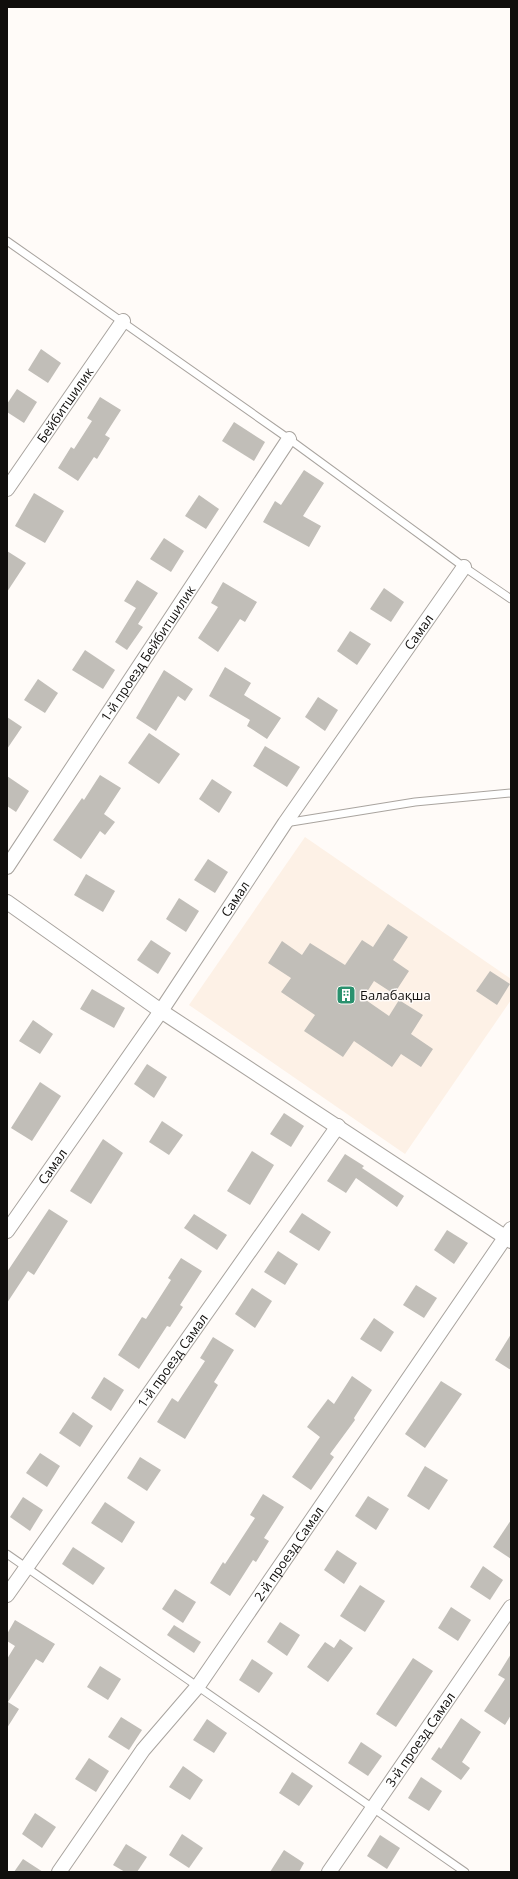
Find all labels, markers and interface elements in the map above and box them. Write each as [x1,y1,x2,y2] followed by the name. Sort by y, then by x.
[33,364,98,446] street label: Бейбитшилик
[96,581,199,725] street label: 1-й проезд Бейбитшилик
[400,610,437,653] street label: Самал
[217,877,253,920] street label: Самал
[335,984,357,1006] building icon: Балабақша
[360,986,431,1004] place label: Балабақша
[34,1145,71,1188] street label: Самал
[133,1310,212,1411] street label: 1-й проезд Самал
[250,1503,328,1605] street label: 2-й проезд Самал
[381,1688,459,1790] street label: 3-й проезд Самал

